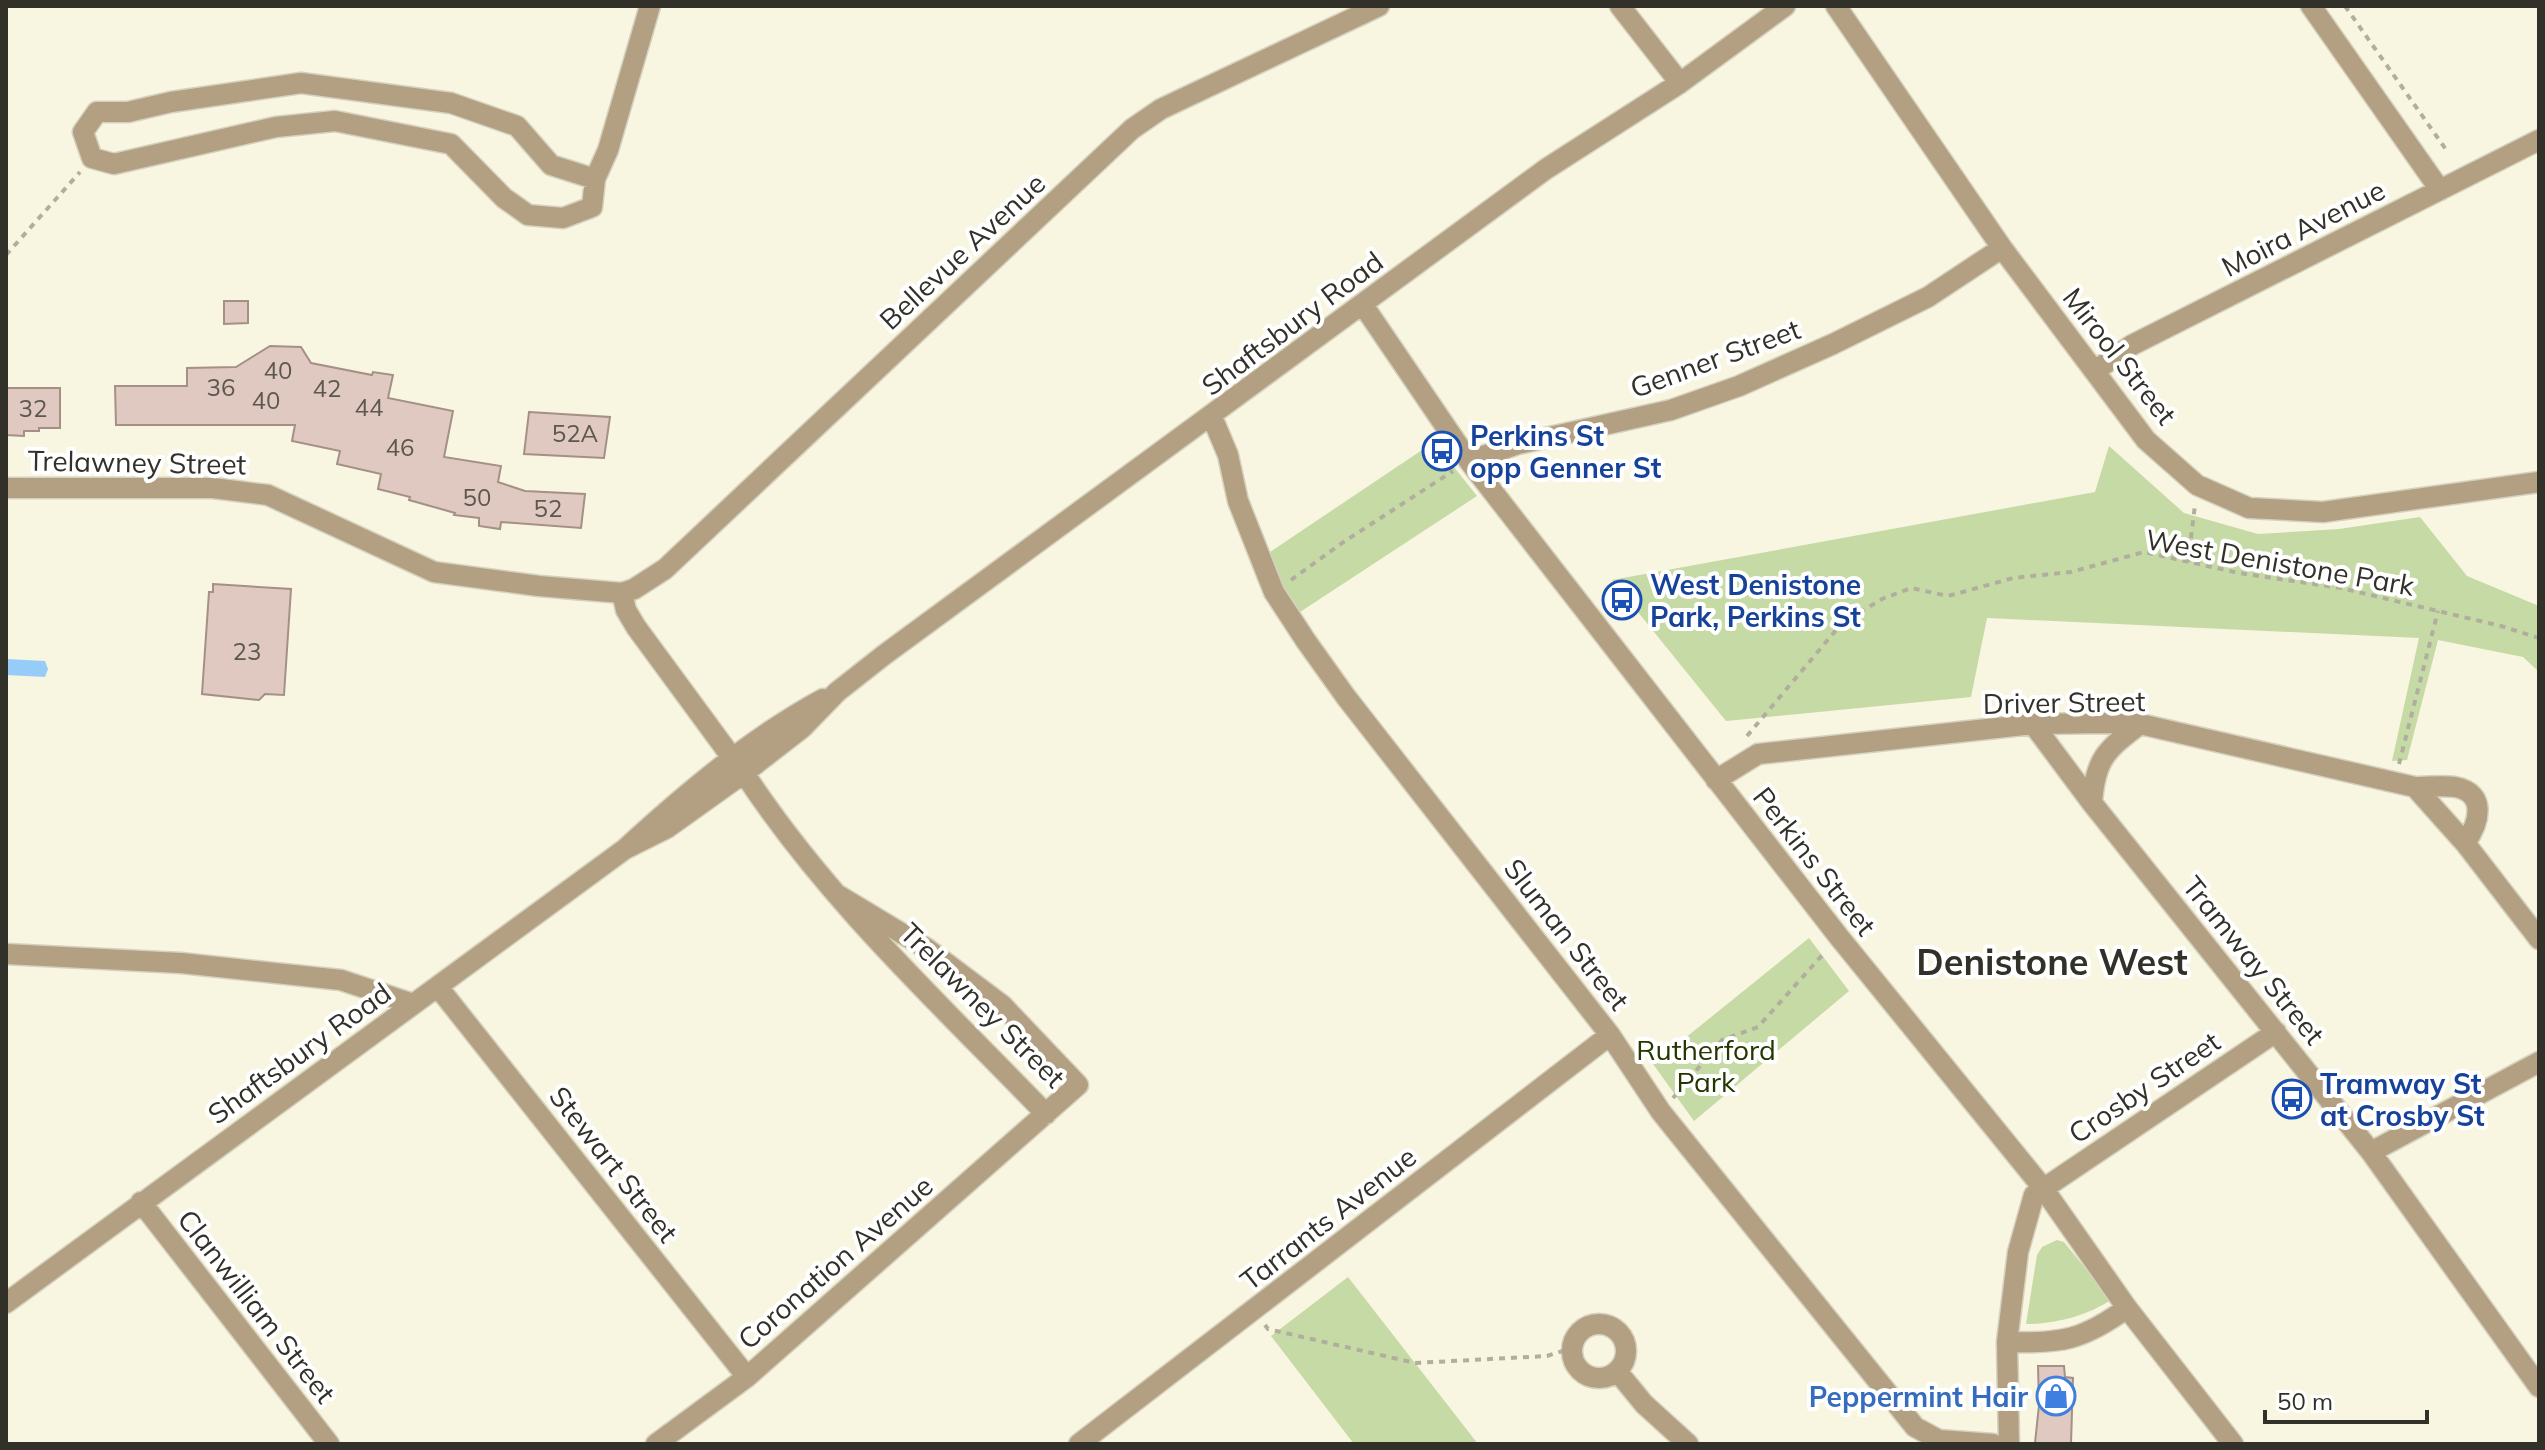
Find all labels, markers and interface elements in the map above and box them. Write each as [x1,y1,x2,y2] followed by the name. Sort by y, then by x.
[872,165,1052,337] street label: Bellevue Avenue
[2216,172,2390,284] street label: Moira Avenue
[1194,243,1390,403] street label: Shaftsbury Road
[2056,281,2184,432] street label: Mirool Street
[1625,311,1805,405] street label: Genner Street
[264,355,292,385] house number: 40
[207,372,235,402] house number: 36
[313,373,341,403] house number: 42
[252,385,280,415] house number: 40
[355,392,383,422] house number: 44
[19,393,47,423] house number: 32
[552,418,599,448] house number: 52A
[1470,418,1662,485] place label: Perkins St opp Genner St
[1421,430,1463,472] bus stop icon: Perkins St opp Genner St
[386,432,414,462] house number: 46
[27,443,247,481] street label: Trelawney Street
[463,482,491,512] house number: 50
[534,493,562,523] house number: 52
[2143,521,2418,603] street label: West Denistone Park
[1650,567,1861,634] place label: West Denistone Park, Perkins St
[1601,579,1643,621] bus stop icon: West Denistone Park, Perkins St
[233,636,261,666] house number: 23
[1982,683,2146,721] street label: Driver Street
[1746,780,1884,943] street label: Perkins Street
[1497,851,1637,1017] street label: Sluman Street
[2175,869,2333,1051] street label: Tramway Street
[893,915,1073,1095] street label: Trelawney Street
[1916,939,2188,984] district label: Denistone West
[201,975,397,1131] street label: Shaftsbury Road
[2062,1023,2227,1150] street label: Crosby Street
[1636,1032,1776,1099] park label: Rutherford Park
[2320,1066,2485,1133] place label: Tramway St at Crosby St
[2271,1078,2313,1120] bus stop icon: Tramway St at Crosby St
[542,1079,686,1249] street label: Stewart Street
[1233,1138,1423,1298] street label: Tarrants Avenue
[730,1168,940,1356] street label: Coronation Avenue
[171,1202,344,1410] street label: Clanwilliam Street
[2265,1374,2427,1424] scale bar
[2035,1375,2077,1417] shop icon: Peppermint Hair
[1809,1379,2028,1414] place label: Peppermint Hair
[2277,1386,2333,1416] text: 50 m

